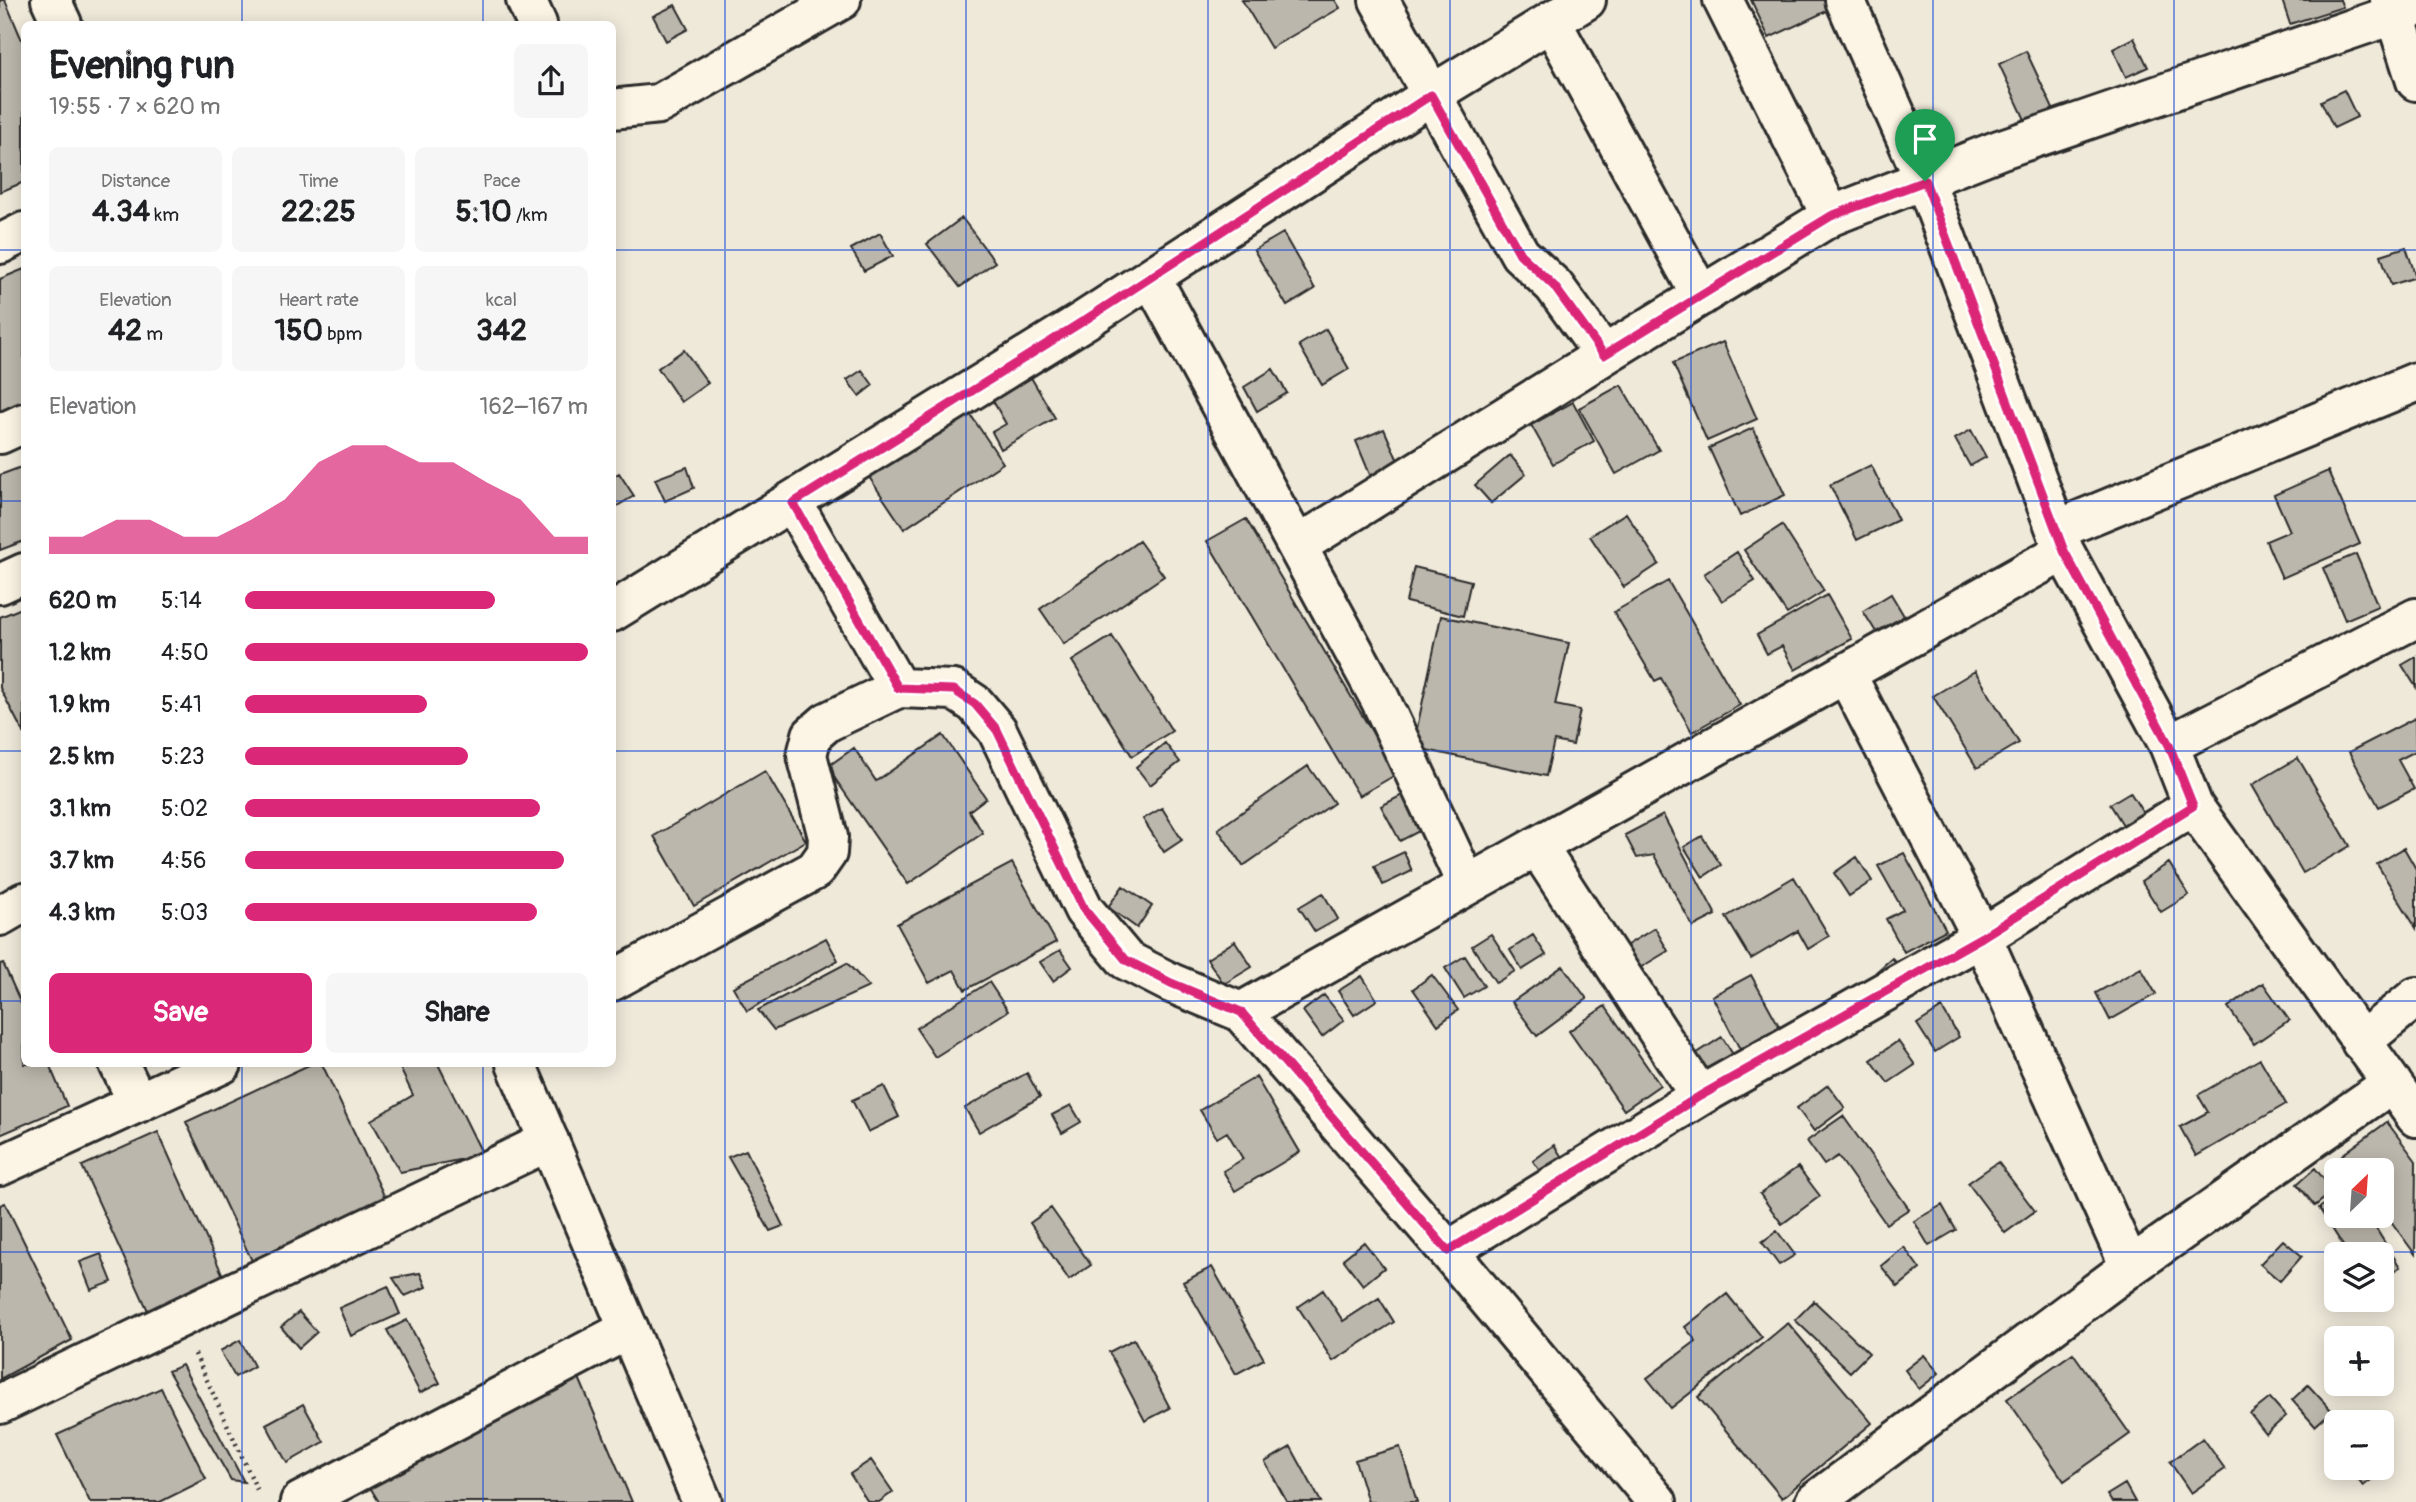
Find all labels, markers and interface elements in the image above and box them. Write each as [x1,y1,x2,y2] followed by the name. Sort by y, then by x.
[49,42,235,90] text: Evening run
[514,44,588,118] button: share
[49,92,221,121] text: 19:55 · 7 × 620 m
[1895,109,1955,181] pin
[1906,120,1944,158] icon: arrive
[101,169,170,193] text: Distance
[299,169,338,193] text: Time
[483,169,520,193] text: Pace
[92,193,150,230] text: 4.34
[281,193,356,230] text: 22:25
[455,193,512,230] text: 5:10
[150,203,179,227] text: km
[512,203,548,227] text: /km
[99,288,172,312] text: Elevation
[278,288,359,312] text: Heart rate
[486,288,517,312] text: kcal
[108,312,142,349] text: 42
[275,312,323,349] text: 150
[476,312,527,349] text: 342
[142,322,163,346] text: m
[323,322,362,346] text: bpm
[49,392,137,421] text: Elevation
[479,392,588,421] text: 162–167 m
[49,586,116,615] text: 620 m
[161,586,202,615] text: 5:14
[49,638,111,667] text: 1.2 km
[161,638,209,667] text: 4:50
[49,690,110,719] text: 1.9 km
[161,690,202,719] text: 5:41
[49,742,114,771] text: 2.5 km
[161,742,205,771] text: 5:23
[49,794,111,823] text: 3.1 km
[161,794,208,823] text: 5:02
[49,846,114,875] text: 3.7 km
[161,846,206,875] text: 4:56
[49,898,115,927] text: 4.3 km
[161,898,208,927] text: 5:03
[49,973,312,1053] button: Save
[326,973,588,1053] button: Share
[2324,1158,2394,1228] north arrow
[2324,1158,2394,1480] map controls
[2324,1242,2394,1312] button: layers
[2324,1326,2394,1396] button: +
[2324,1410,2394,1480] button: −

